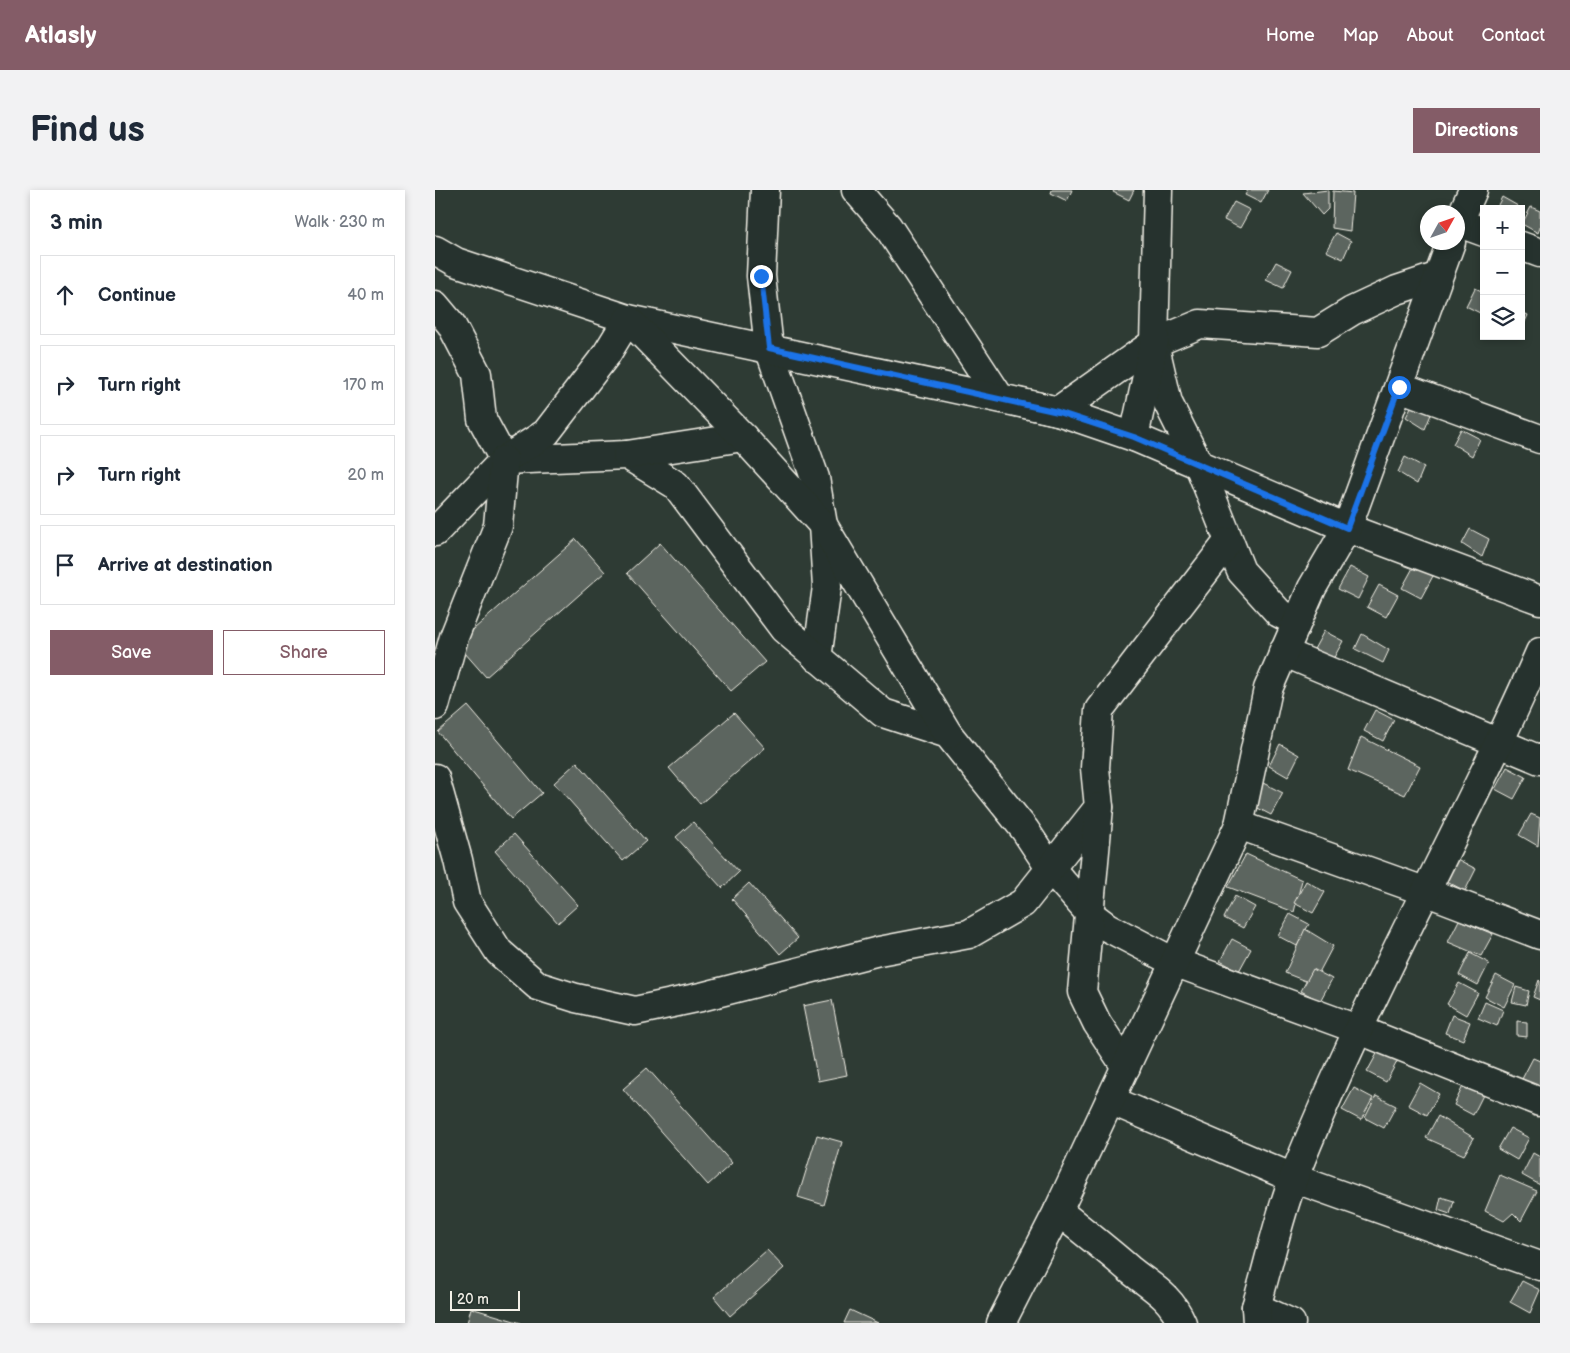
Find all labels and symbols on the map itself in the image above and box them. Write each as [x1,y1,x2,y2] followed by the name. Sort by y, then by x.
[1420,205,1465,250] north arrow
[750,265,773,288] route end
[1388,376,1411,399] route start
[450,1288,520,1311] scale bar

